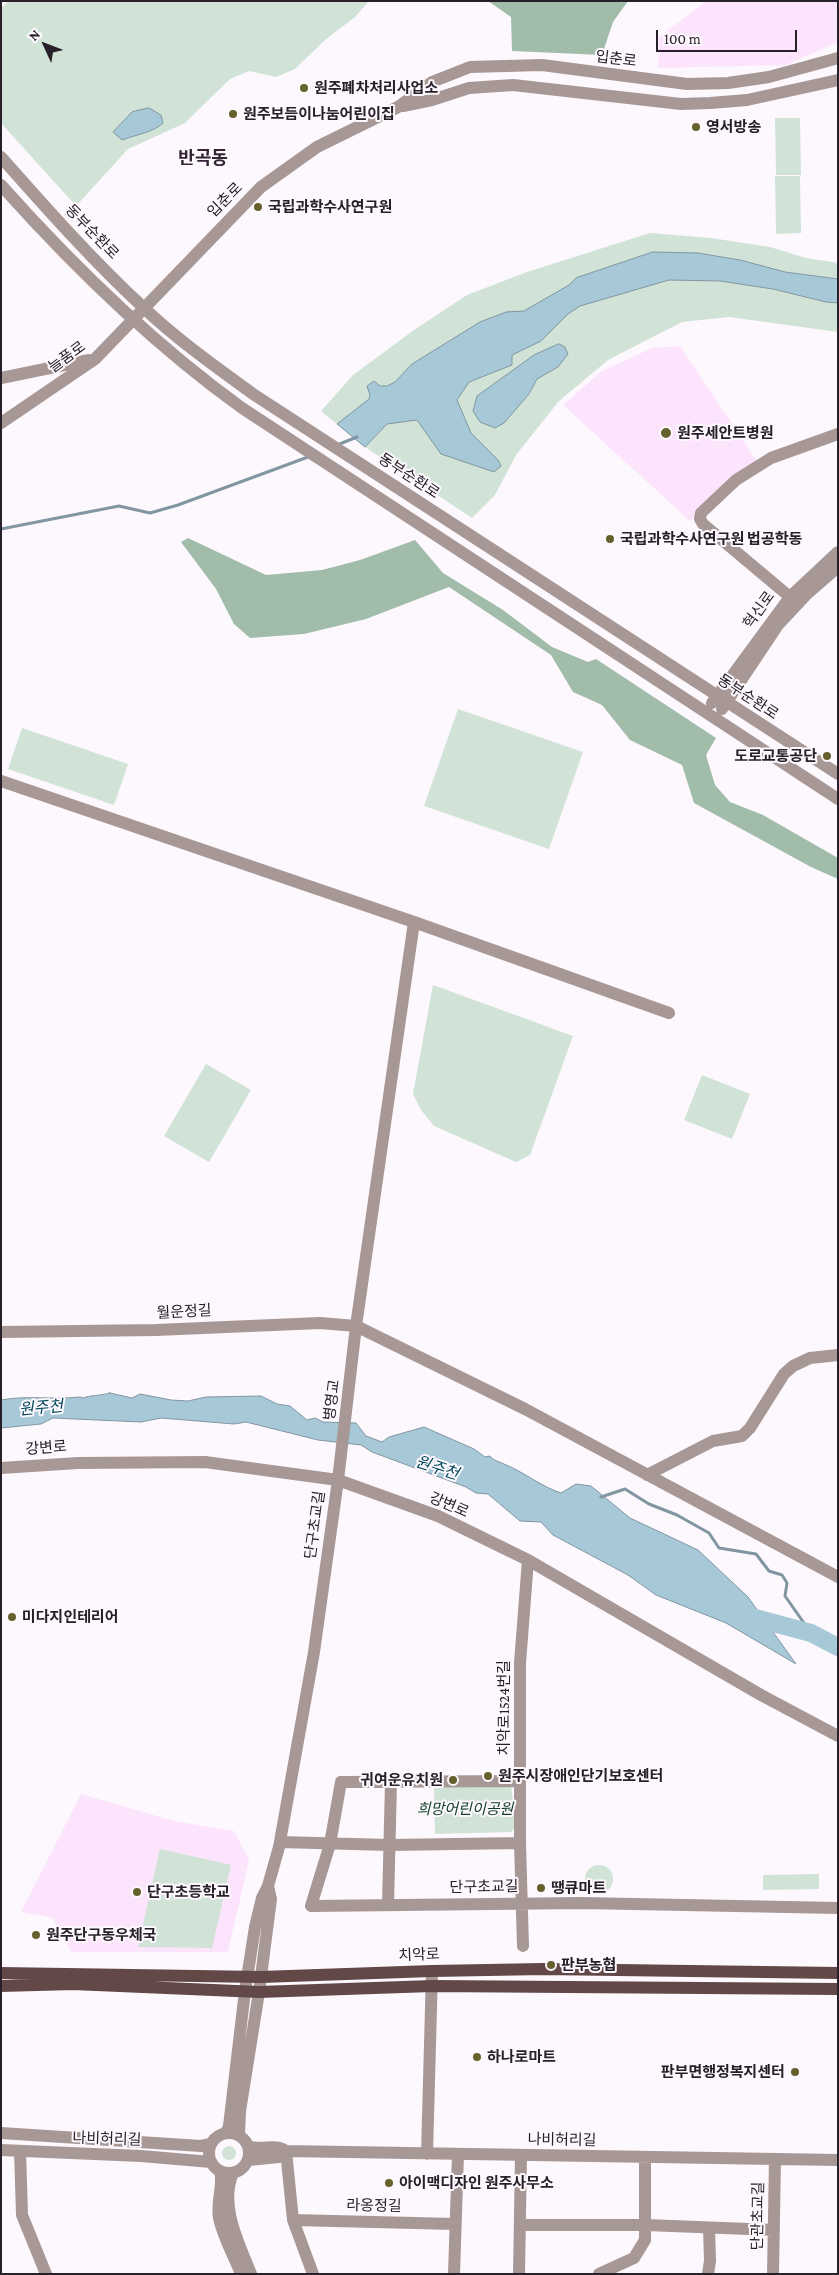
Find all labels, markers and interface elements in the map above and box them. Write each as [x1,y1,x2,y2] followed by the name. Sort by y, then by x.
[20,20,70,70] north arrow
[659,20,800,52] scale bar
[25,26,43,44] text: N
[664,31,701,47] text: 100 m
[594,48,638,70] street label: 입춘로
[314,79,438,97] place label: 원주폐차처리사업소
[298,82,310,94] marker: 원주폐차처리사업소
[243,105,395,123] place label: 원주보듬이나눔어린이집
[227,108,239,120] marker: 원주보듬이나눔어린이집
[706,118,761,136] place label: 영서방송
[690,121,702,133] marker: 영서방송
[178,147,228,169] district label: 반곡동
[204,179,246,221] street label: 입춘로
[268,198,392,216] place label: 국립과학수사연구원
[62,201,122,263] street label: 동부순환로
[252,201,264,213] marker: 국립과학수사연구원
[45,338,89,376] street label: 늘품로
[677,424,774,442] place label: 원주세안트병원
[659,426,673,440] marker: 원주세안트병원
[375,450,443,502] street label: 동부순환로
[620,530,802,548] place label: 국립과학수사연구원 법공학동
[604,533,616,545] marker: 국립과학수사연구원 법공학동
[740,588,778,632] street label: 혁신로
[714,671,782,723] street label: 동부순환로
[734,747,817,765] place label: 도로교통공단
[821,750,833,762] marker: 도로교통공단
[156,1302,212,1322] street label: 월운정길
[321,1378,343,1422] street label: 병영교
[18,1397,64,1419] water label: 원주천
[25,1438,67,1458] street label: 강변로
[413,1452,461,1484] water label: 원주천
[426,1489,472,1521] street label: 강변로
[301,1490,329,1560] street label: 단구초교길
[22,1608,119,1626] place label: 미다지인테리어
[6,1611,18,1623] marker: 미다지인테리어
[495,1660,513,1756] street label: 치악로1524번길
[498,1767,664,1785] place label: 원주시장애인단기보호센터
[482,1770,494,1782] marker: 원주시장애인단기보호센터
[360,1771,443,1789] place label: 귀여운유치원
[447,1774,459,1786] marker: 귀여운유치원
[417,1800,513,1818] park label: 희망어린이공원
[449,1877,519,1897] street label: 단구초교길
[551,1879,606,1897] place label: 땡큐마트
[535,1882,547,1894] marker: 땡큐마트
[147,1883,230,1901] place label: 단구초등학교
[131,1886,143,1898] marker: 단구초등학교
[46,1926,156,1944] place label: 원주단구동우체국
[30,1929,42,1941] marker: 원주단구동우체국
[398,1945,440,1965] street label: 치악로
[561,1956,616,1974] place label: 판부농협
[545,1959,557,1971] marker: 판부농협
[487,2048,556,2066] place label: 하나로마트
[471,2051,483,2063] marker: 하나로마트
[661,2063,785,2081] place label: 판부면행정복지센터
[789,2066,801,2078] marker: 판부면행정복지센터
[72,2129,142,2149] street label: 나비허리길
[527,2130,597,2150] street label: 나비허리길
[399,2174,554,2192] place label: 아이맥디자인 원주사무소
[383,2177,395,2189] marker: 아이맥디자인 원주사무소
[748,2181,768,2251] street label: 단관초교길
[346,2197,402,2215] street label: 라옹정길

